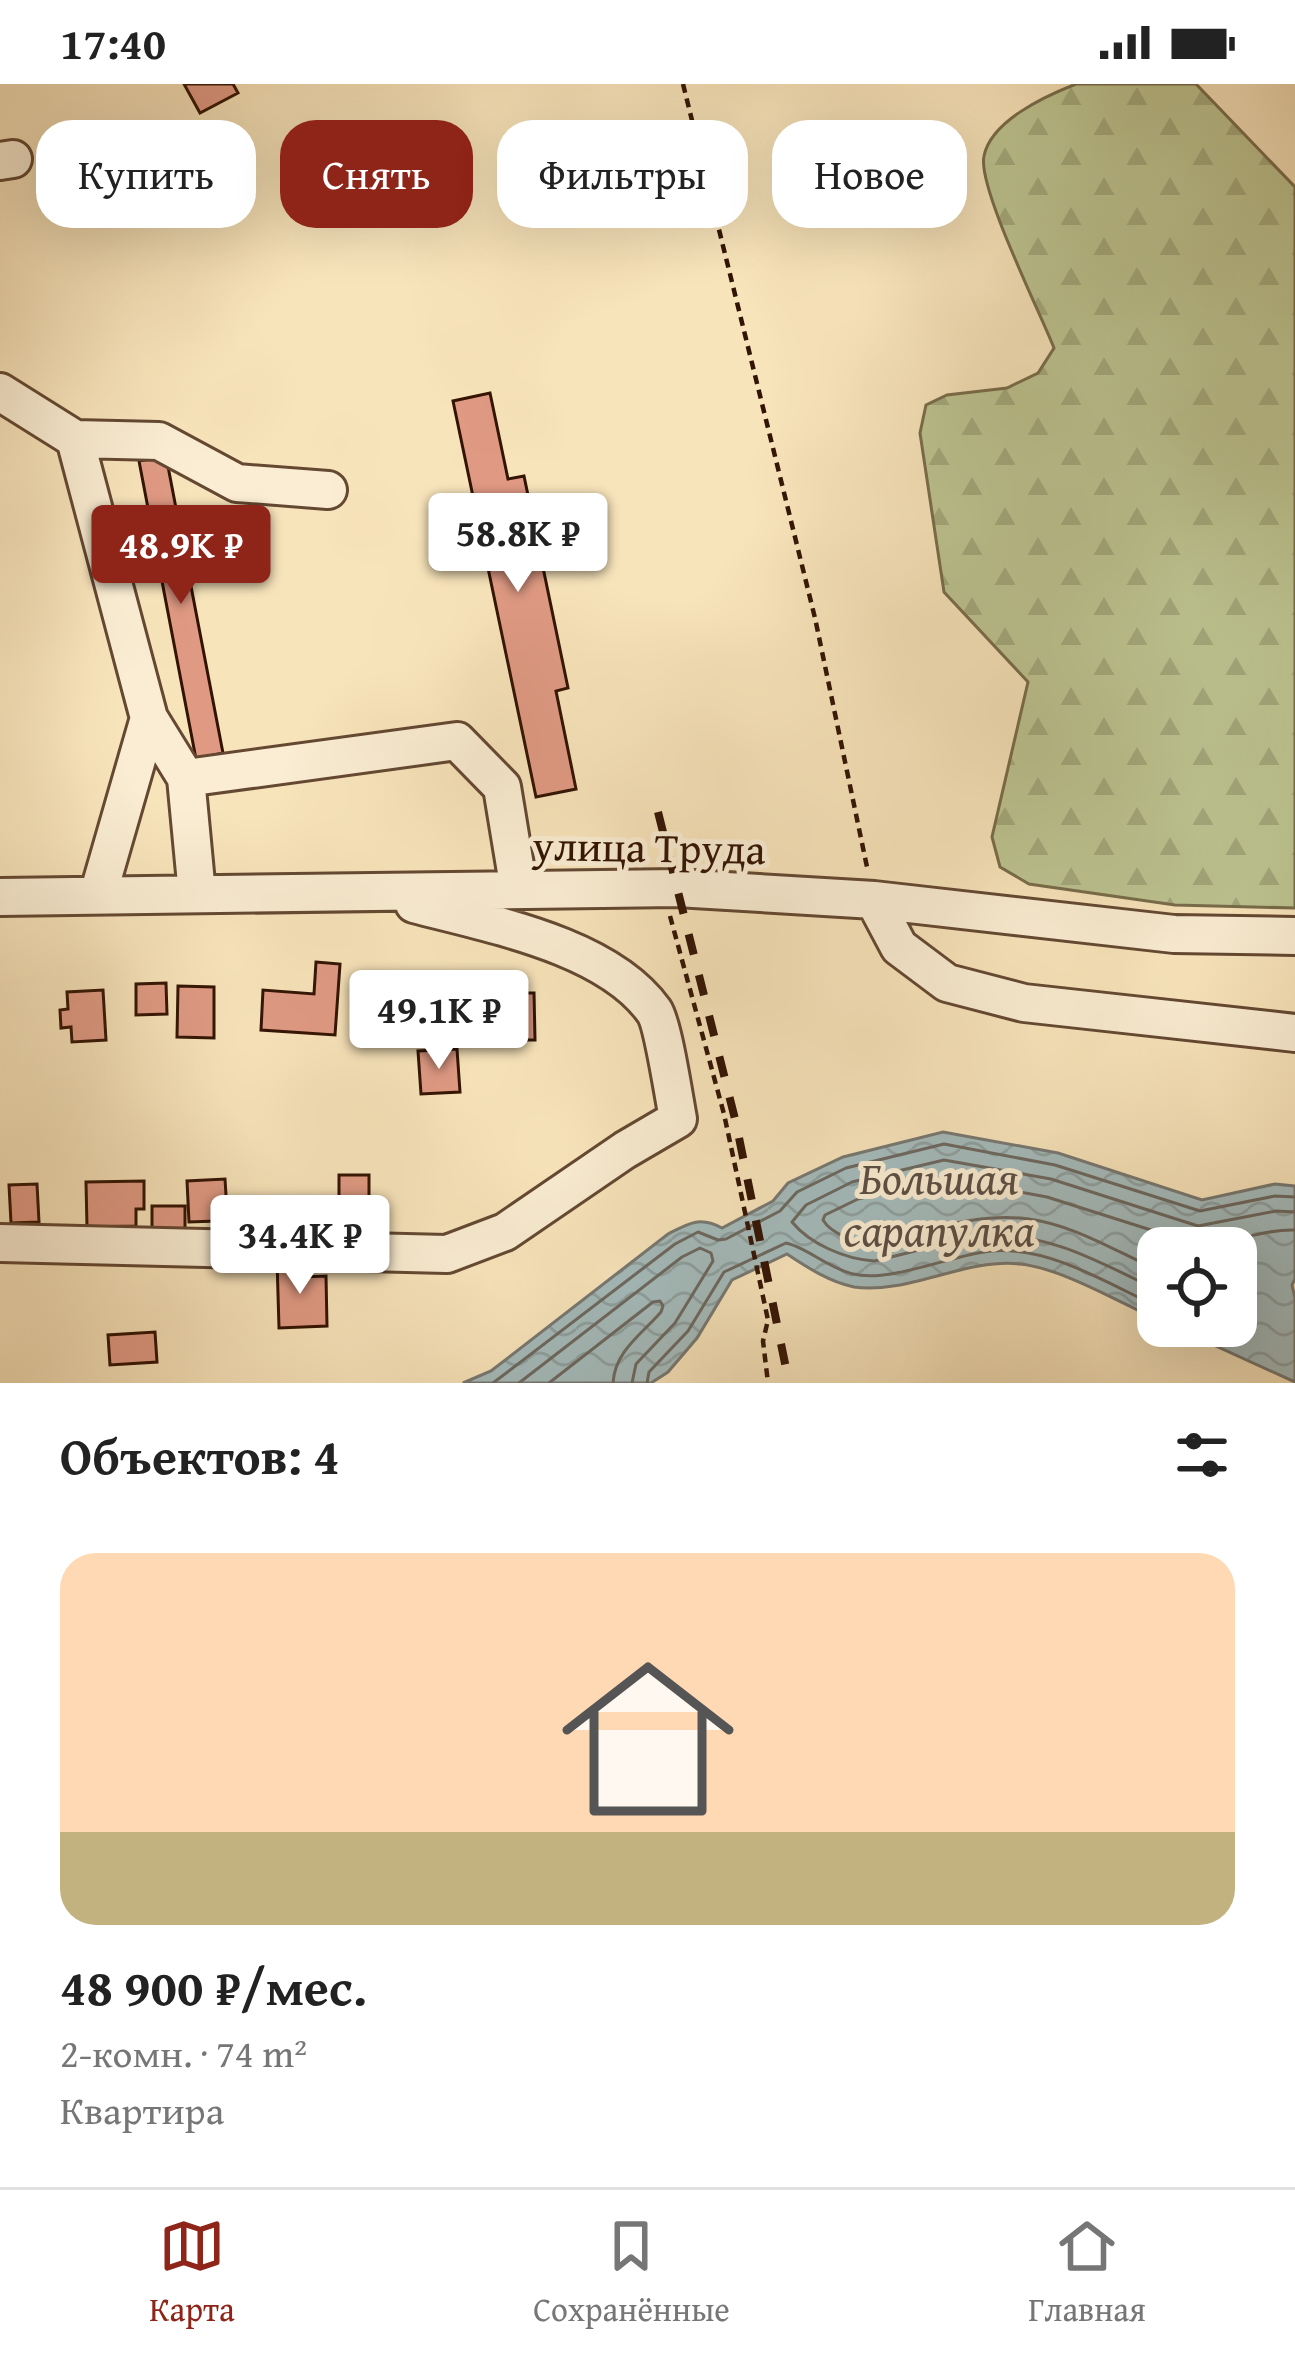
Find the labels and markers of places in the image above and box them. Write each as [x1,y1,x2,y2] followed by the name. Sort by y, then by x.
[407,493,629,595] pin: 58.8K ₽
[70,505,292,607] pin: 48.9K ₽
[328,970,550,1072] pin: 49.1K ₽
[189,1195,411,1297] pin: 34.4K ₽

